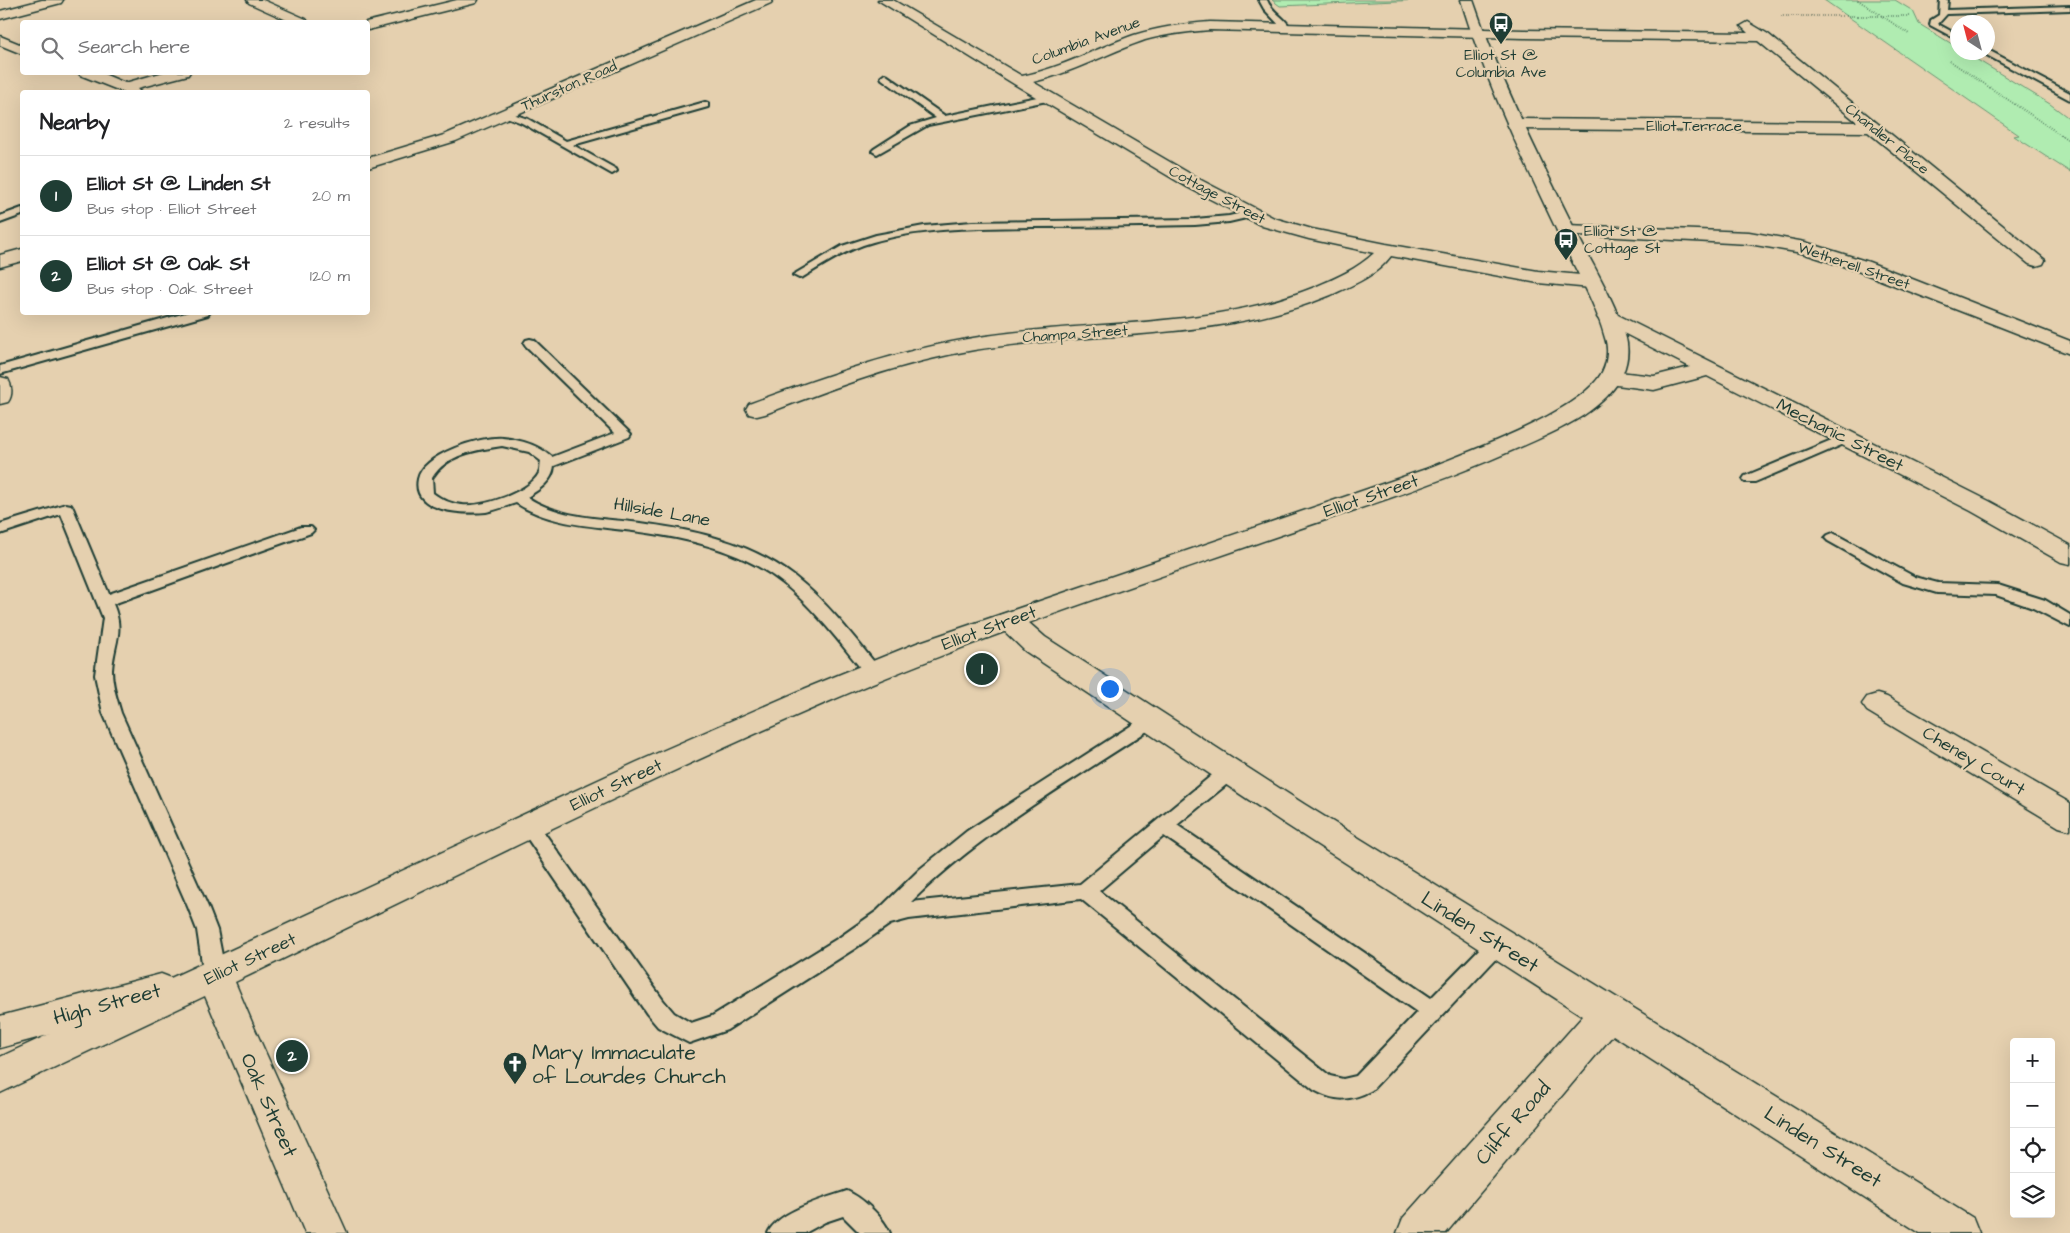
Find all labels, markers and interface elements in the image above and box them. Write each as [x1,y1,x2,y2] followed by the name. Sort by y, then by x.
[1488,11,1514,45] bus stop icon: Elliot St @ Columbia Ave
[1029,12,1143,70] street label: Columbia Avenue
[1950,15,1995,60] north arrow
[20,20,370,75] search box
[38,34,66,62] icon: search
[78,34,190,61] text: Search here
[1456,45,1546,83] place label: Elliot St @ Columbia Ave
[518,55,620,116] street label: Thurston Road
[1840,98,1934,180] street label: Chandler Place
[40,108,110,137] text: Nearby
[284,112,350,134] text: 2 results
[1646,116,1742,137] street label: Elliot Terrace
[1164,161,1269,230] street label: Cottage Street
[87,171,271,198] text: Elliot St @ Linden St
[55,185,57,207] text: 1
[312,185,350,207] text: 20 m
[87,198,257,220] text: Bus stop · Elliot Street
[1584,221,1660,260] place label: Elliot St @ Cottage St
[1553,227,1579,261] bus stop icon: Elliot St @ Cottage St
[1795,237,1913,295] street label: Wetherell Street
[87,251,250,278] text: Elliot St @ Oak St
[51,265,61,287] text: 2
[310,265,350,287] text: 120 m
[87,278,253,300] text: Bus stop · Oak Street
[1022,320,1128,348] street label: Champa Street
[1772,392,1909,478] street label: Mechanic Street
[1320,468,1423,524] street label: Elliot Street
[612,491,712,533] street label: Hillside Lane
[938,599,1041,657] street label: Elliot Street
[966,650,998,688] pin: 1
[1097,676,1123,702] your location
[1917,720,2031,803] street label: Cheney Court
[566,752,667,817] street label: Elliot Street
[1415,884,1545,980] street label: Linden Street
[200,926,301,991] street label: Elliot Street
[50,976,165,1034] street label: High Street
[276,1037,308,1075] pin: 2
[532,1038,726,1091] place label: Mary Immaculate of Lourdes Church
[2010,1038,2055,1218] map controls
[2010,1038,2055,1083] button: +
[233,1048,305,1162] street label: Oak Street
[502,1051,528,1085] church icon: Mary Immaculate of Lourdes Church
[1468,1074,1558,1171] street label: Cliff Road
[2010,1083,2055,1128] button: −
[1758,1099,1888,1195] street label: Linden Street
[2010,1128,2055,1173] button: locate
[2010,1173,2055,1218] button: layers

